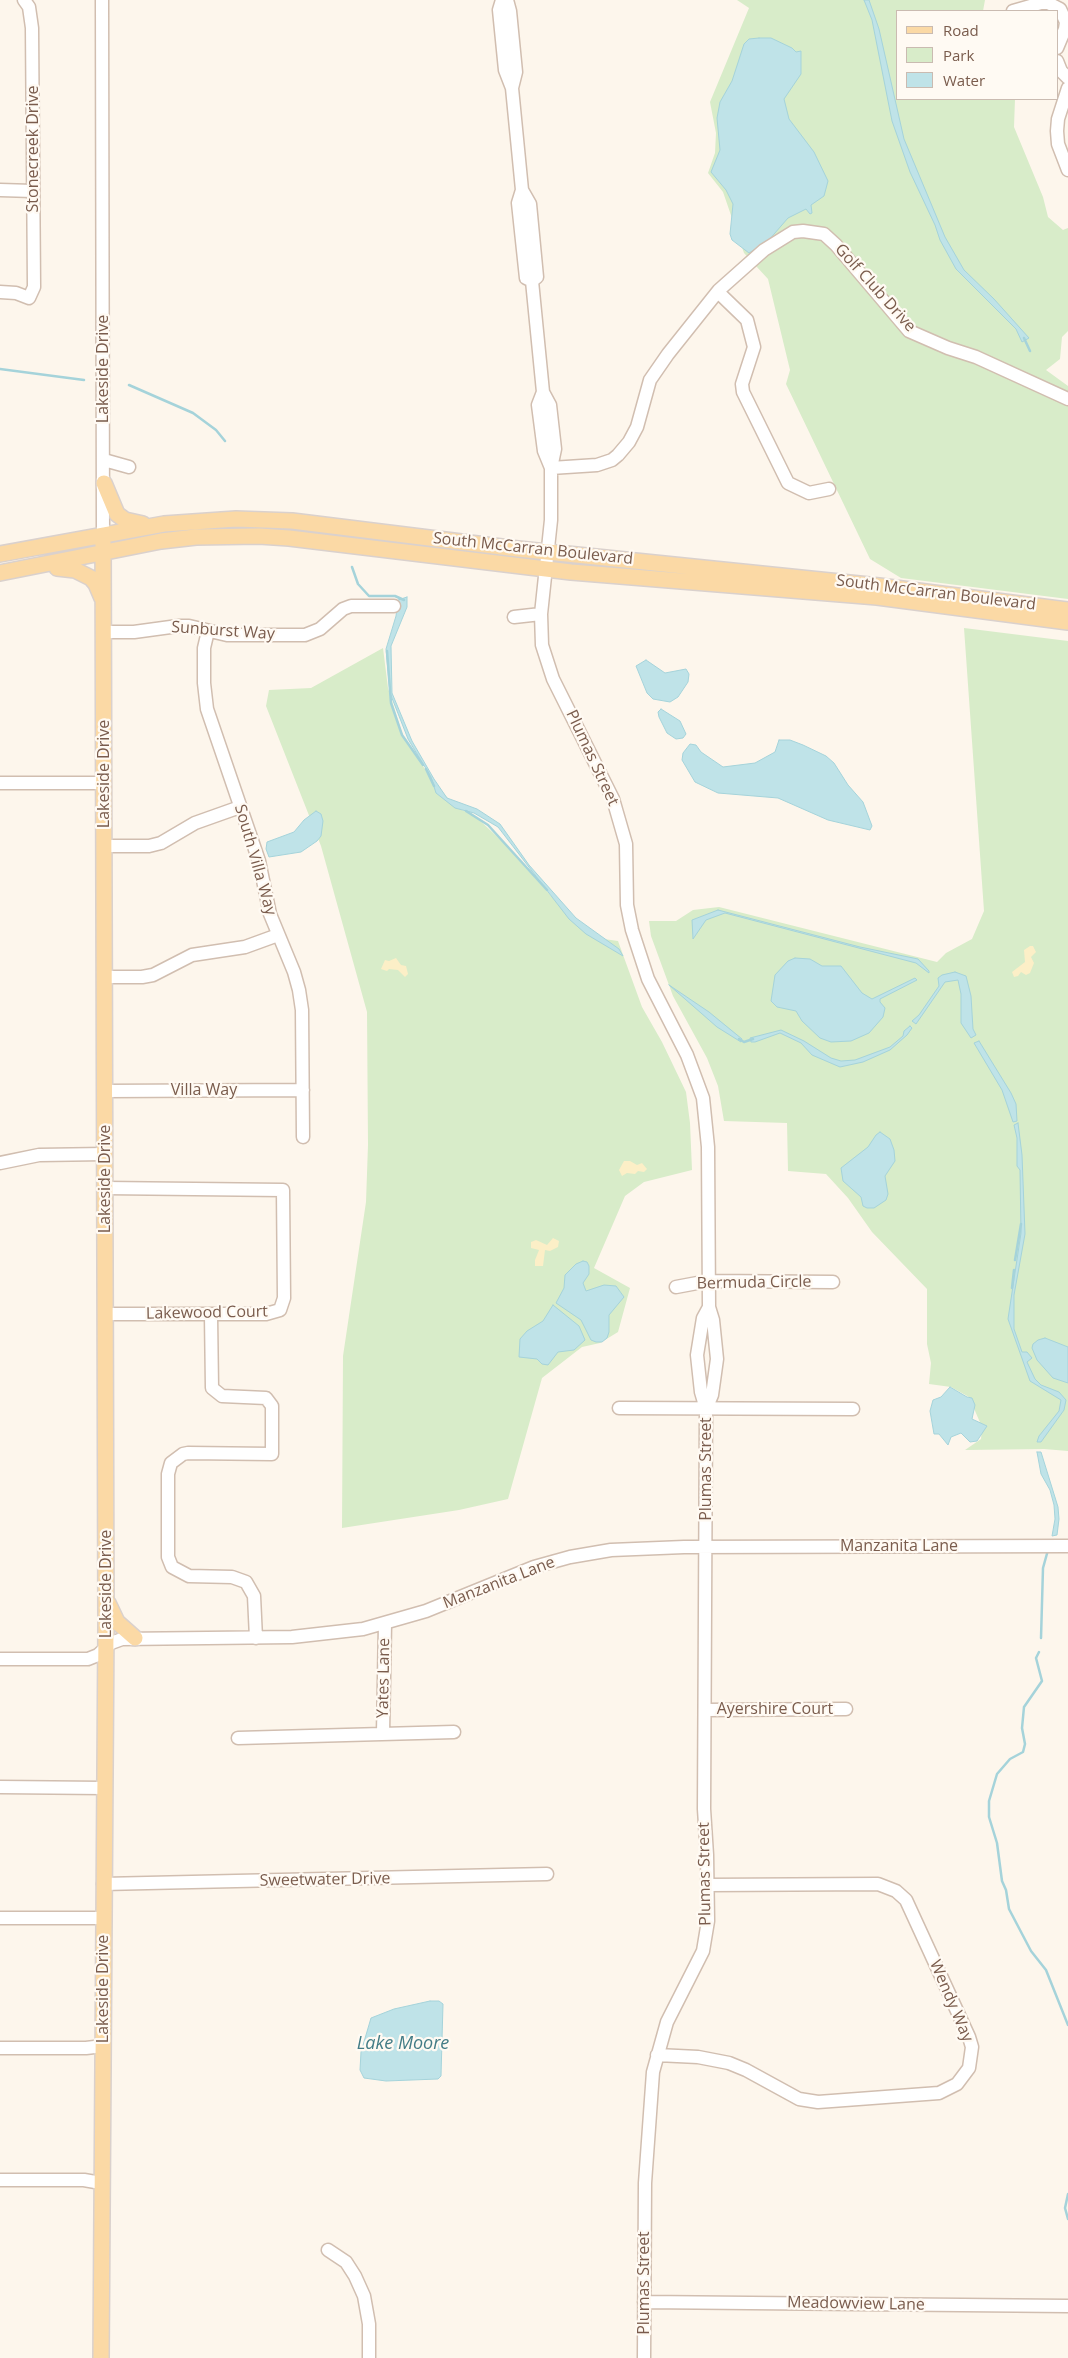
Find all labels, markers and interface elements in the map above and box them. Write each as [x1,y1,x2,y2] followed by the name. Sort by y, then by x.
[896,10,1058,100] legend
[943,20,979,40] text: Road
[943,45,974,65] text: Park
[943,70,985,90] text: Water
[23,86,43,212] street label: Stonecreek Drive
[830,240,920,336] street label: Golf Club Drive
[93,315,113,423] street label: Lakeside Drive
[432,529,634,569] street label: South McCarran Boulevard
[835,571,1037,615] street label: South McCarran Boulevard
[171,618,275,644] street label: Sunburst Way
[561,707,623,809] street label: Plumas Street
[94,720,114,828] street label: Lakeside Drive
[230,802,280,918] street label: South Villa Way
[171,1080,237,1100] street label: Villa Way
[95,1125,115,1233] street label: Lakeside Drive
[697,1272,811,1294] street label: Bermuda Circle
[146,1302,268,1324] street label: Lakewood Court
[696,1417,716,1521] street label: Plumas Street
[96,1530,116,1638] street label: Lakeside Drive
[840,1536,958,1556] street label: Manzanita Lane
[440,1553,558,1613] street label: Manzanita Lane
[374,1638,394,1718] street label: Yates Lane
[717,1699,833,1719] street label: Ayershire Court
[694,1822,716,1926] street label: Plumas Street
[260,1869,390,1891] street label: Sweetwater Drive
[93,1935,113,2043] street label: Lakeside Drive
[925,1957,977,2045] street label: Wendy Way
[357,2033,449,2055] water label: Lake Moore
[634,2231,654,2335] street label: Plumas Street
[787,2293,925,2315] street label: Meadowview Lane

